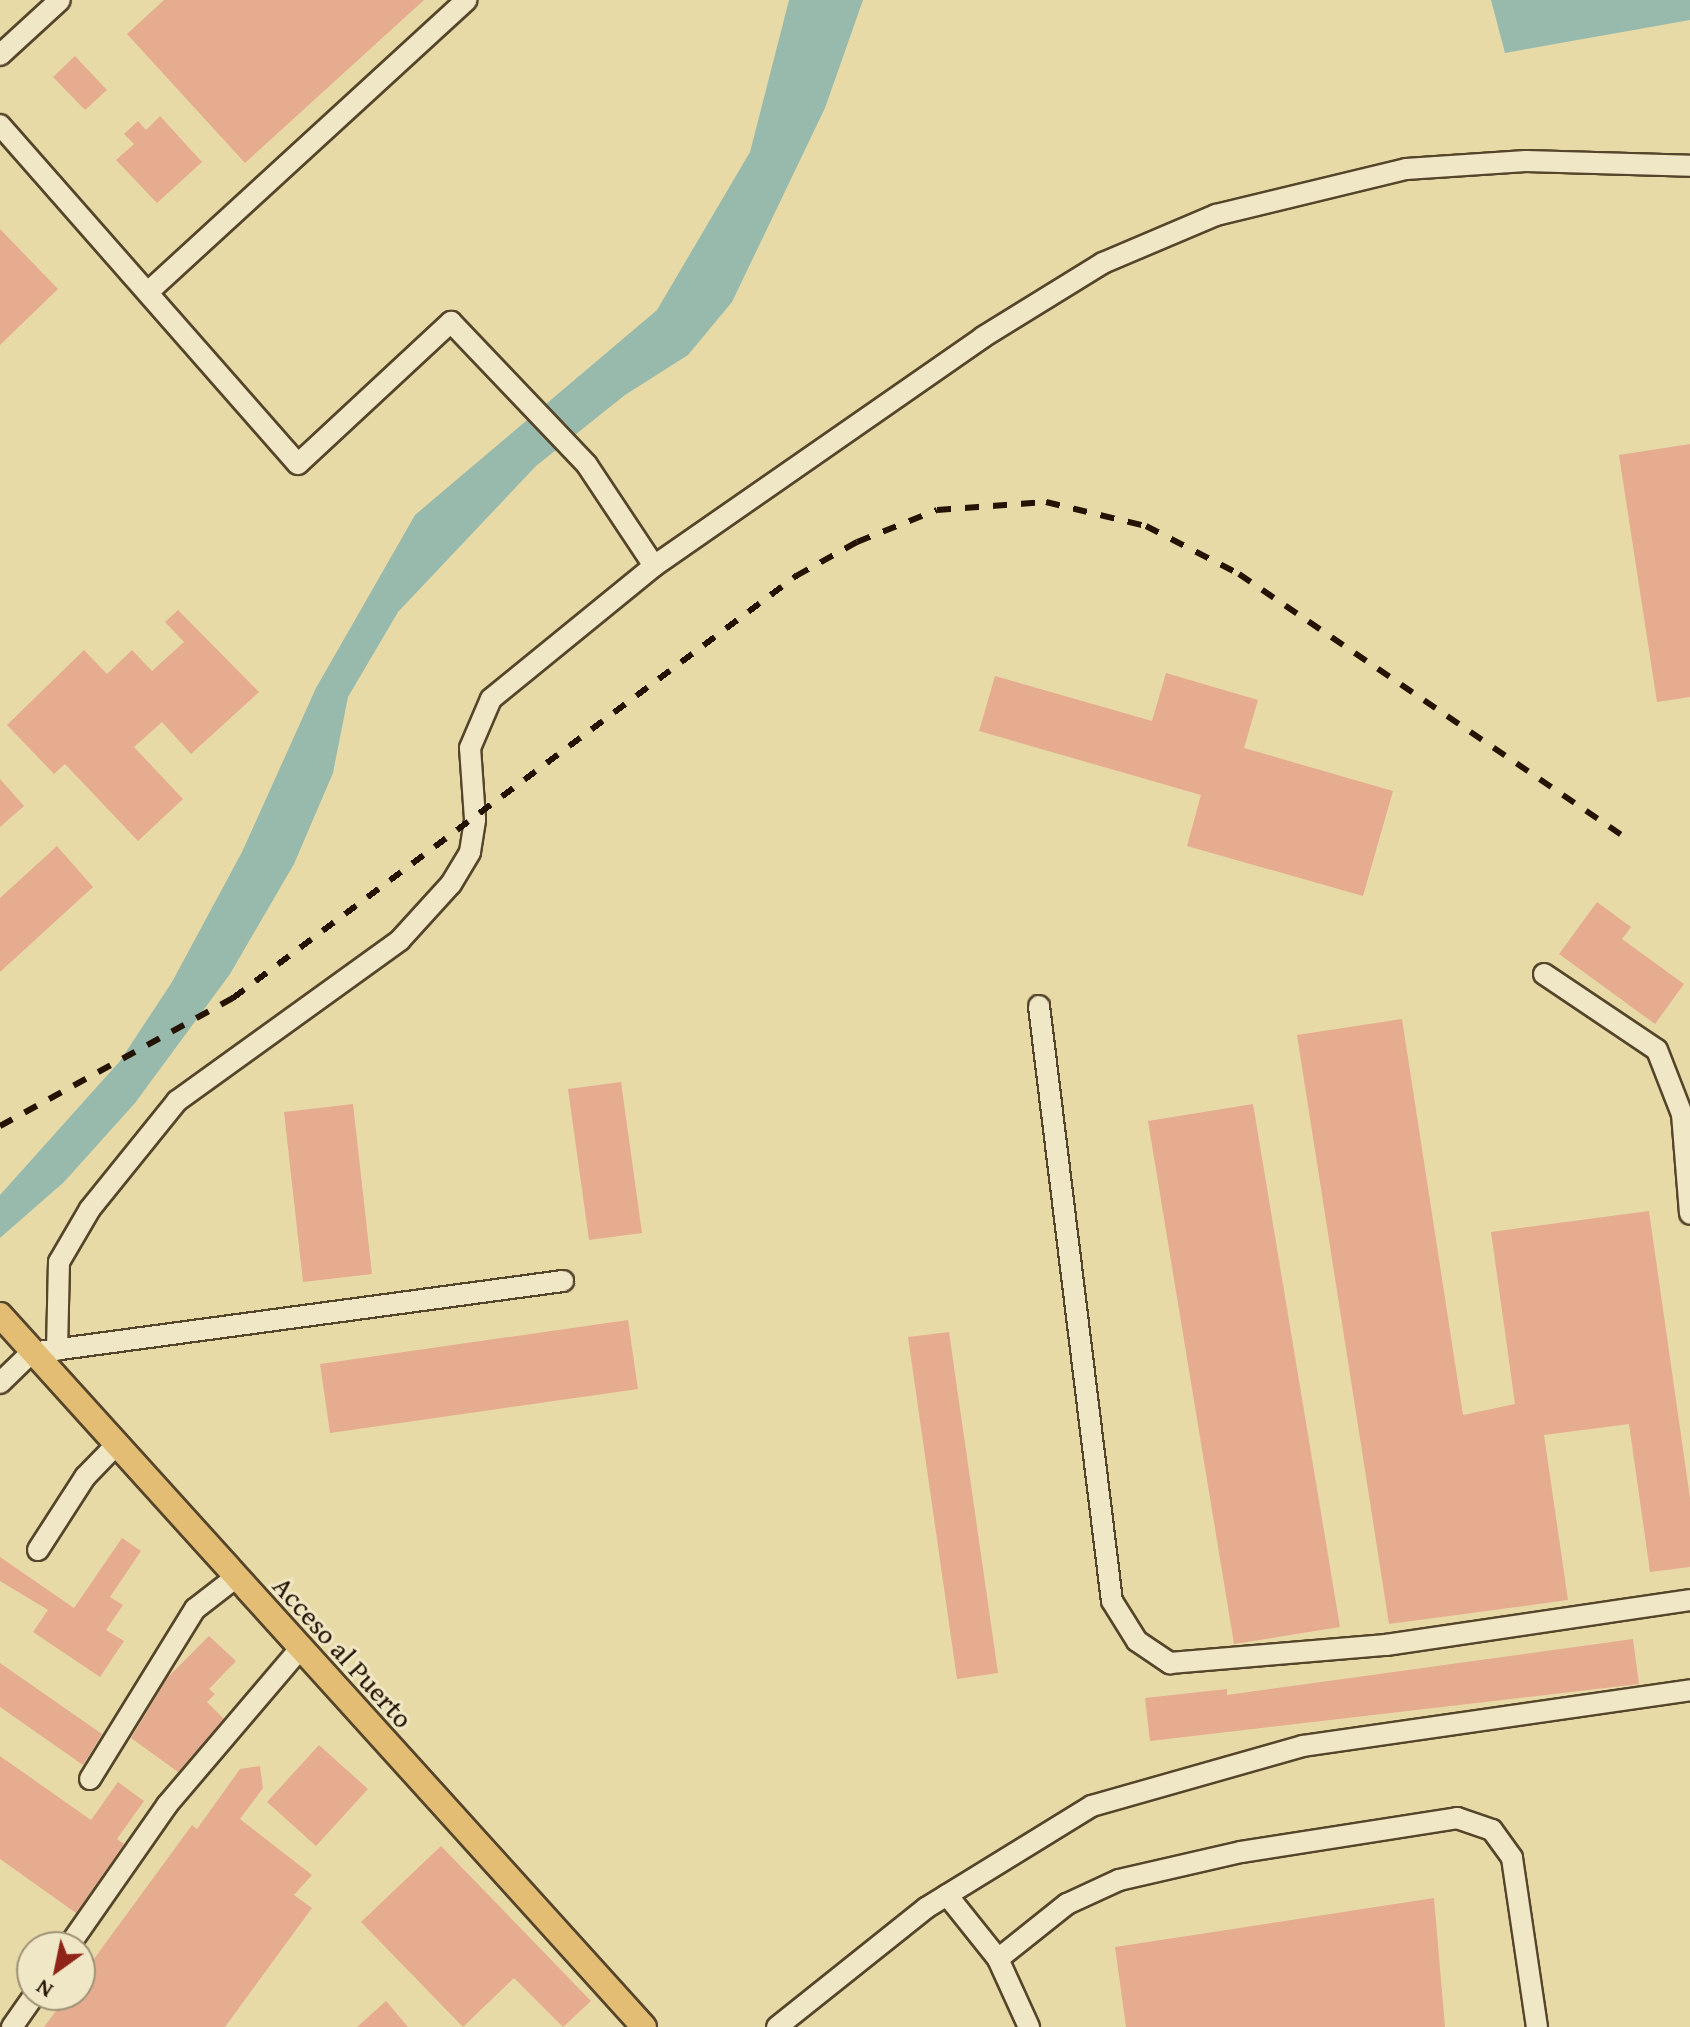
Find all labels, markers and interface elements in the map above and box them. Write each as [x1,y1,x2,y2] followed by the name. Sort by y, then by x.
[266,1569,420,1735] street label: Acceso al Puerto
[16,1931,96,2011] north arrow
[29,1972,59,2007] text: N

